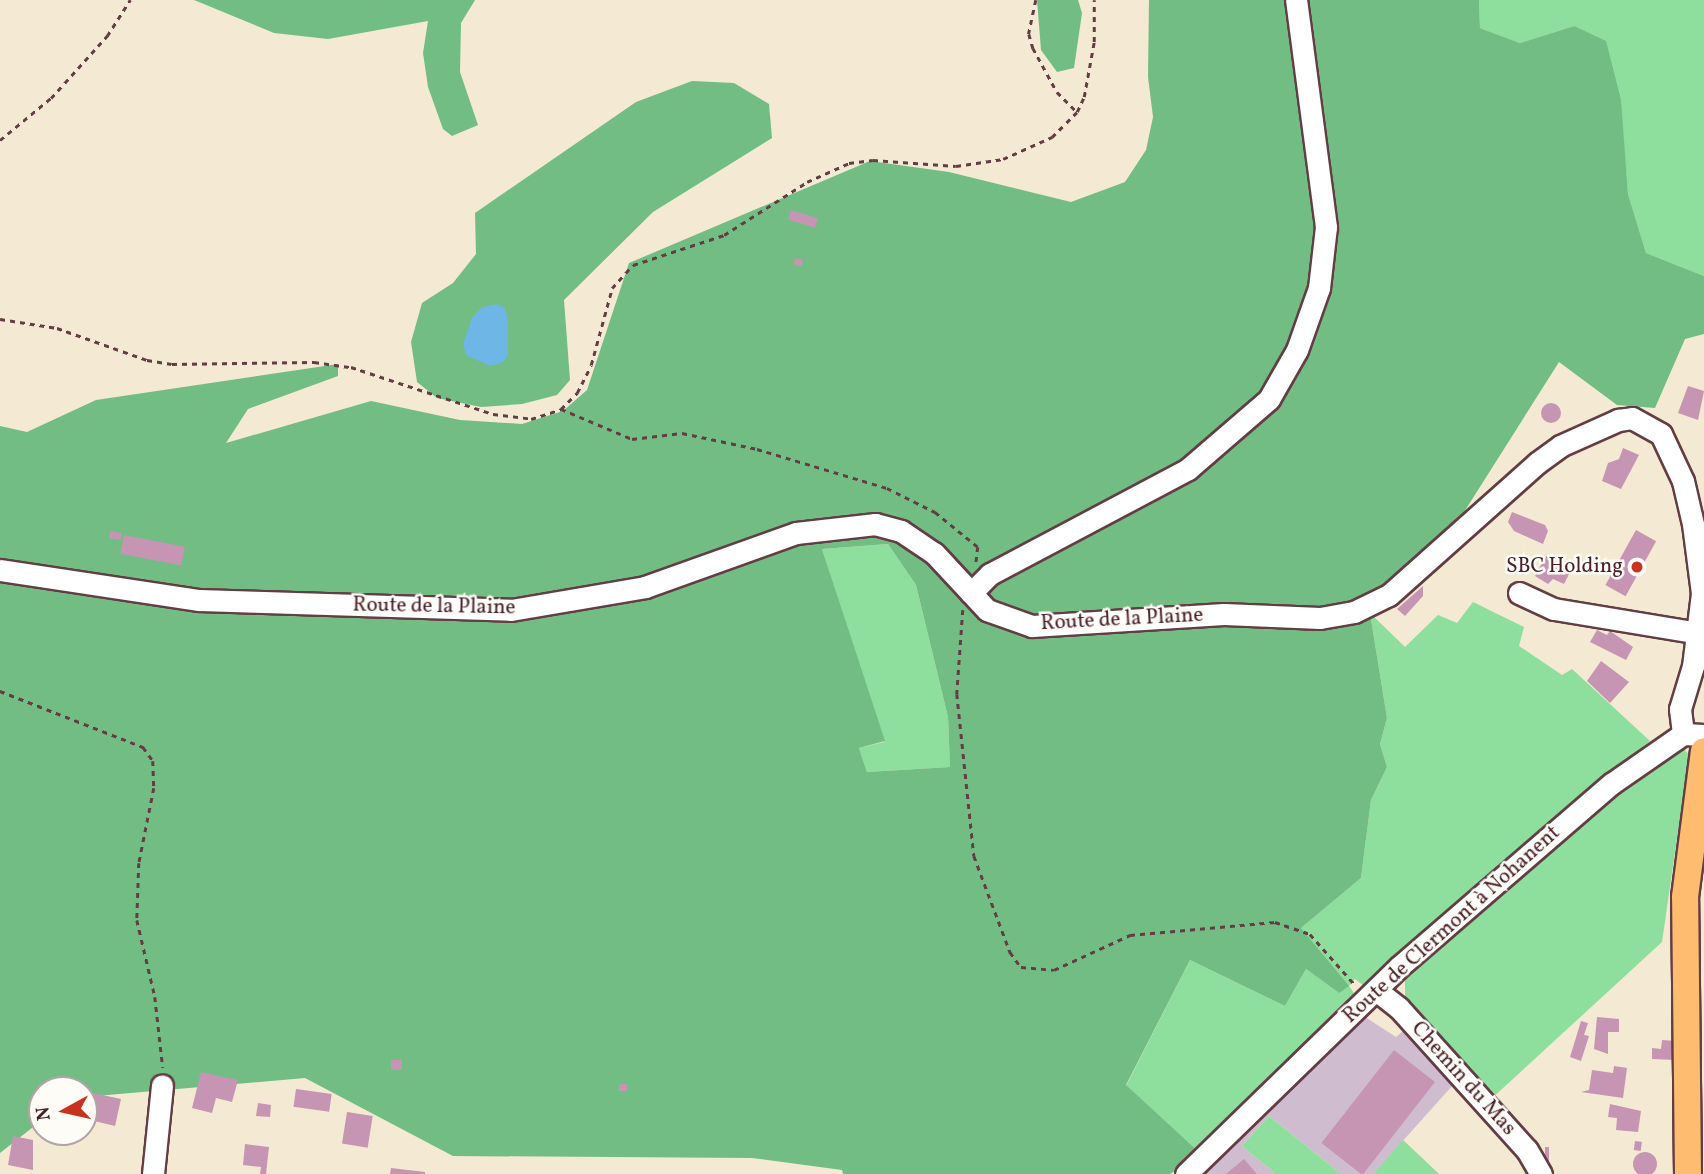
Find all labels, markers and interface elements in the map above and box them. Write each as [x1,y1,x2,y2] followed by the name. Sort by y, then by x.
[1506,554,1623,580] place label: SBC Holding
[1629,559,1645,575] marker: SBC Holding
[352,593,516,621] street label: Route de la Plaine
[1040,603,1204,637] street label: Route de la Plaine
[1338,821,1566,1029] street label: Route de Clermont à Nohanent
[1405,1017,1521,1141] street label: Chemin du Mas
[28,1076,98,1146] north arrow
[30,1105,58,1122] text: N

